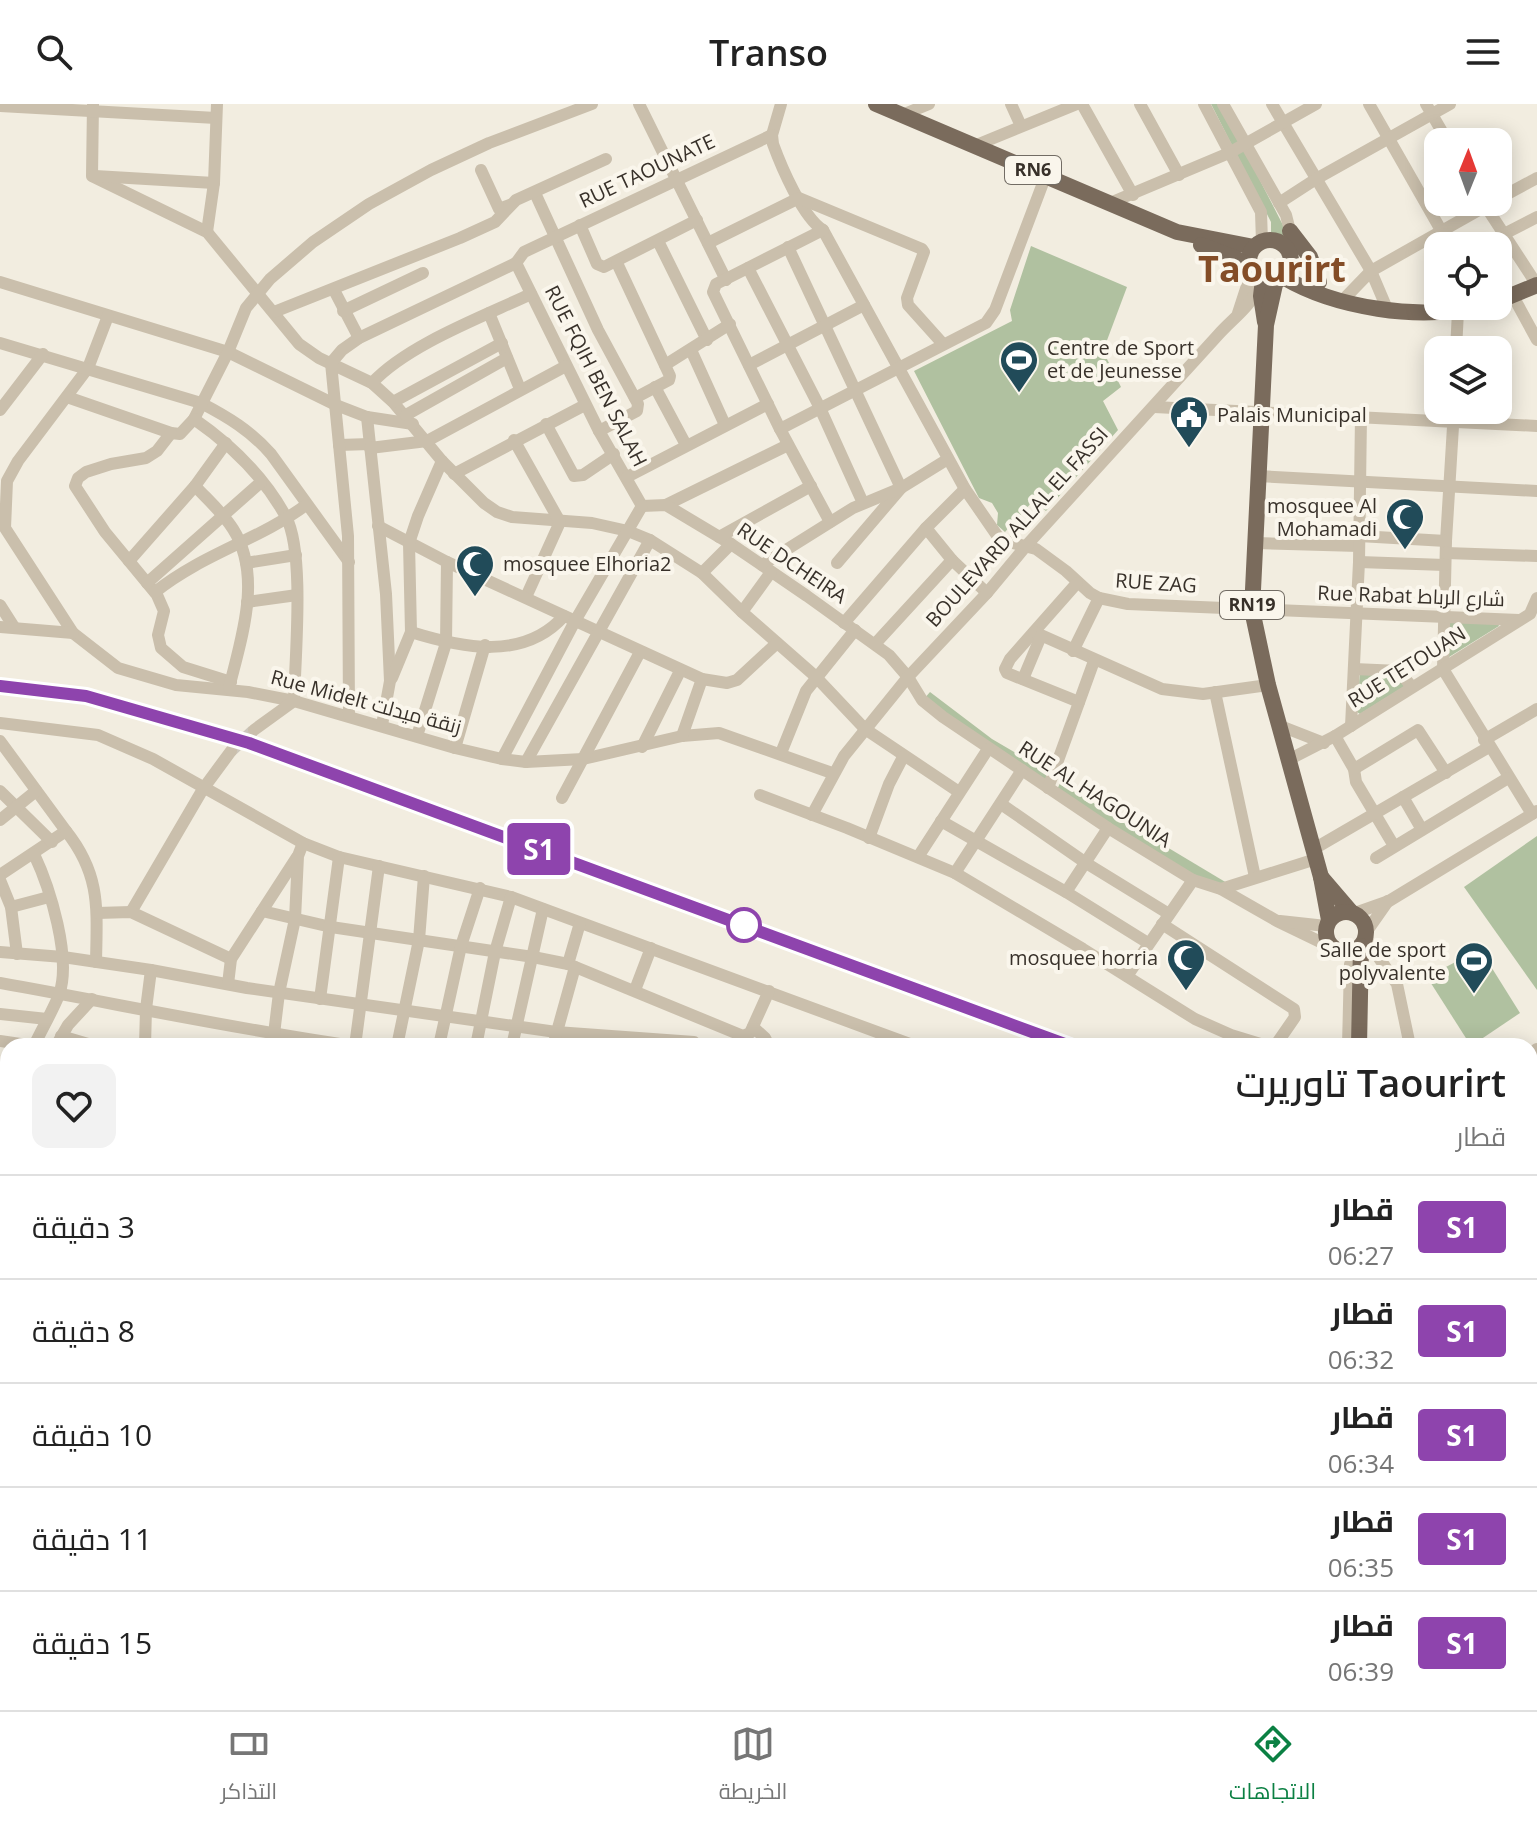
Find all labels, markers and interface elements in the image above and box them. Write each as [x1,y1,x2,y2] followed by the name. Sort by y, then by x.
[709,28,828,77] text: Transo
[32,30,76,74] icon: search
[1461,30,1505,74] icon: menu
[575,127,719,214] street label: RUE TAOUNATE
[1424,128,1512,216] north arrow
[1424,128,1512,424] map controls
[1005,156,1061,184] road number: RN6
[1424,232,1512,320] button: locate
[1198,244,1346,293] district label: Taourirt
[539,280,654,471] street label: RUE FQIH BEN SALAH
[1047,334,1194,384] place label: Centre de Sport et de Jeunesse
[1424,336,1512,424] button: layers
[998,339,1040,394] sports icon: Centre de Sport et de Jeunesse
[1168,394,1210,449] public building icon: Palais Municipal
[1217,401,1367,428] place label: Palais Municipal
[920,421,1114,632] street label: BOULEVARD ALLAL EL FASSI
[1267,492,1377,542] place label: mosquee Al Mohamadi
[1384,496,1426,551] mosque icon: mosquee Al Mohamadi
[732,516,853,609] street label: RUE DCHEIRA
[454,543,496,598] mosque icon: mosquee Elhoria2
[503,550,671,577] place label: mosquee Elhoria2
[1114,566,1198,599] street label: RUE ZAG
[1317,579,1505,613] street label: Rue Rabat شارع الرباط
[1220,591,1284,619] road number: RN19
[1343,620,1471,714] street label: RUE TETOUAN
[268,663,464,740] street label: Rue Midelt زنقة ميدلت
[1014,734,1177,853] street label: RUE AL HAGOUNIA
[503,823,575,875] line badge: S1
[523,830,555,868] text: S1
[727,908,761,942] unlabelled marker
[1320,936,1446,986] place label: Salle de sport polyvalente
[1165,937,1207,992] mosque icon: mosquee horria
[1453,940,1495,995] sports icon: Salle de sport polyvalente
[1009,944,1158,971] place label: mosquee horria
[1236,1056,1506,1108] text: Taourirt تاوريرت
[32,1064,116,1148] button: heart
[1456,1118,1506,1154] text: قطار
[1331,1188,1394,1229] text: قطار
[32,1206,135,1247] text: 3 دقيقة
[1446,1208,1478,1246] text: S1
[1328,1237,1394,1273] text: 06:27
[1331,1292,1394,1333] text: قطار
[32,1310,135,1351] text: 8 دقيقة
[1446,1312,1478,1350] text: S1
[1328,1341,1394,1377] text: 06:32
[1331,1396,1394,1437] text: قطار
[32,1414,152,1455] text: 10 دقيقة
[1446,1416,1478,1454] text: S1
[1328,1445,1394,1481] text: 06:34
[1331,1500,1394,1541] text: قطار
[32,1518,152,1559] text: 11 دقيقة
[1446,1520,1478,1558] text: S1
[1328,1549,1394,1585] text: 06:35
[1331,1604,1394,1645] text: قطار
[32,1622,152,1663] text: 15 دقيقة
[1446,1624,1478,1662] text: S1
[1328,1653,1394,1689] text: 06:39
[221,1722,277,1812] tab: التذاكر
[719,1722,788,1812] tab: الخريطة
[1229,1722,1316,1812] tab: الاتجاهات

